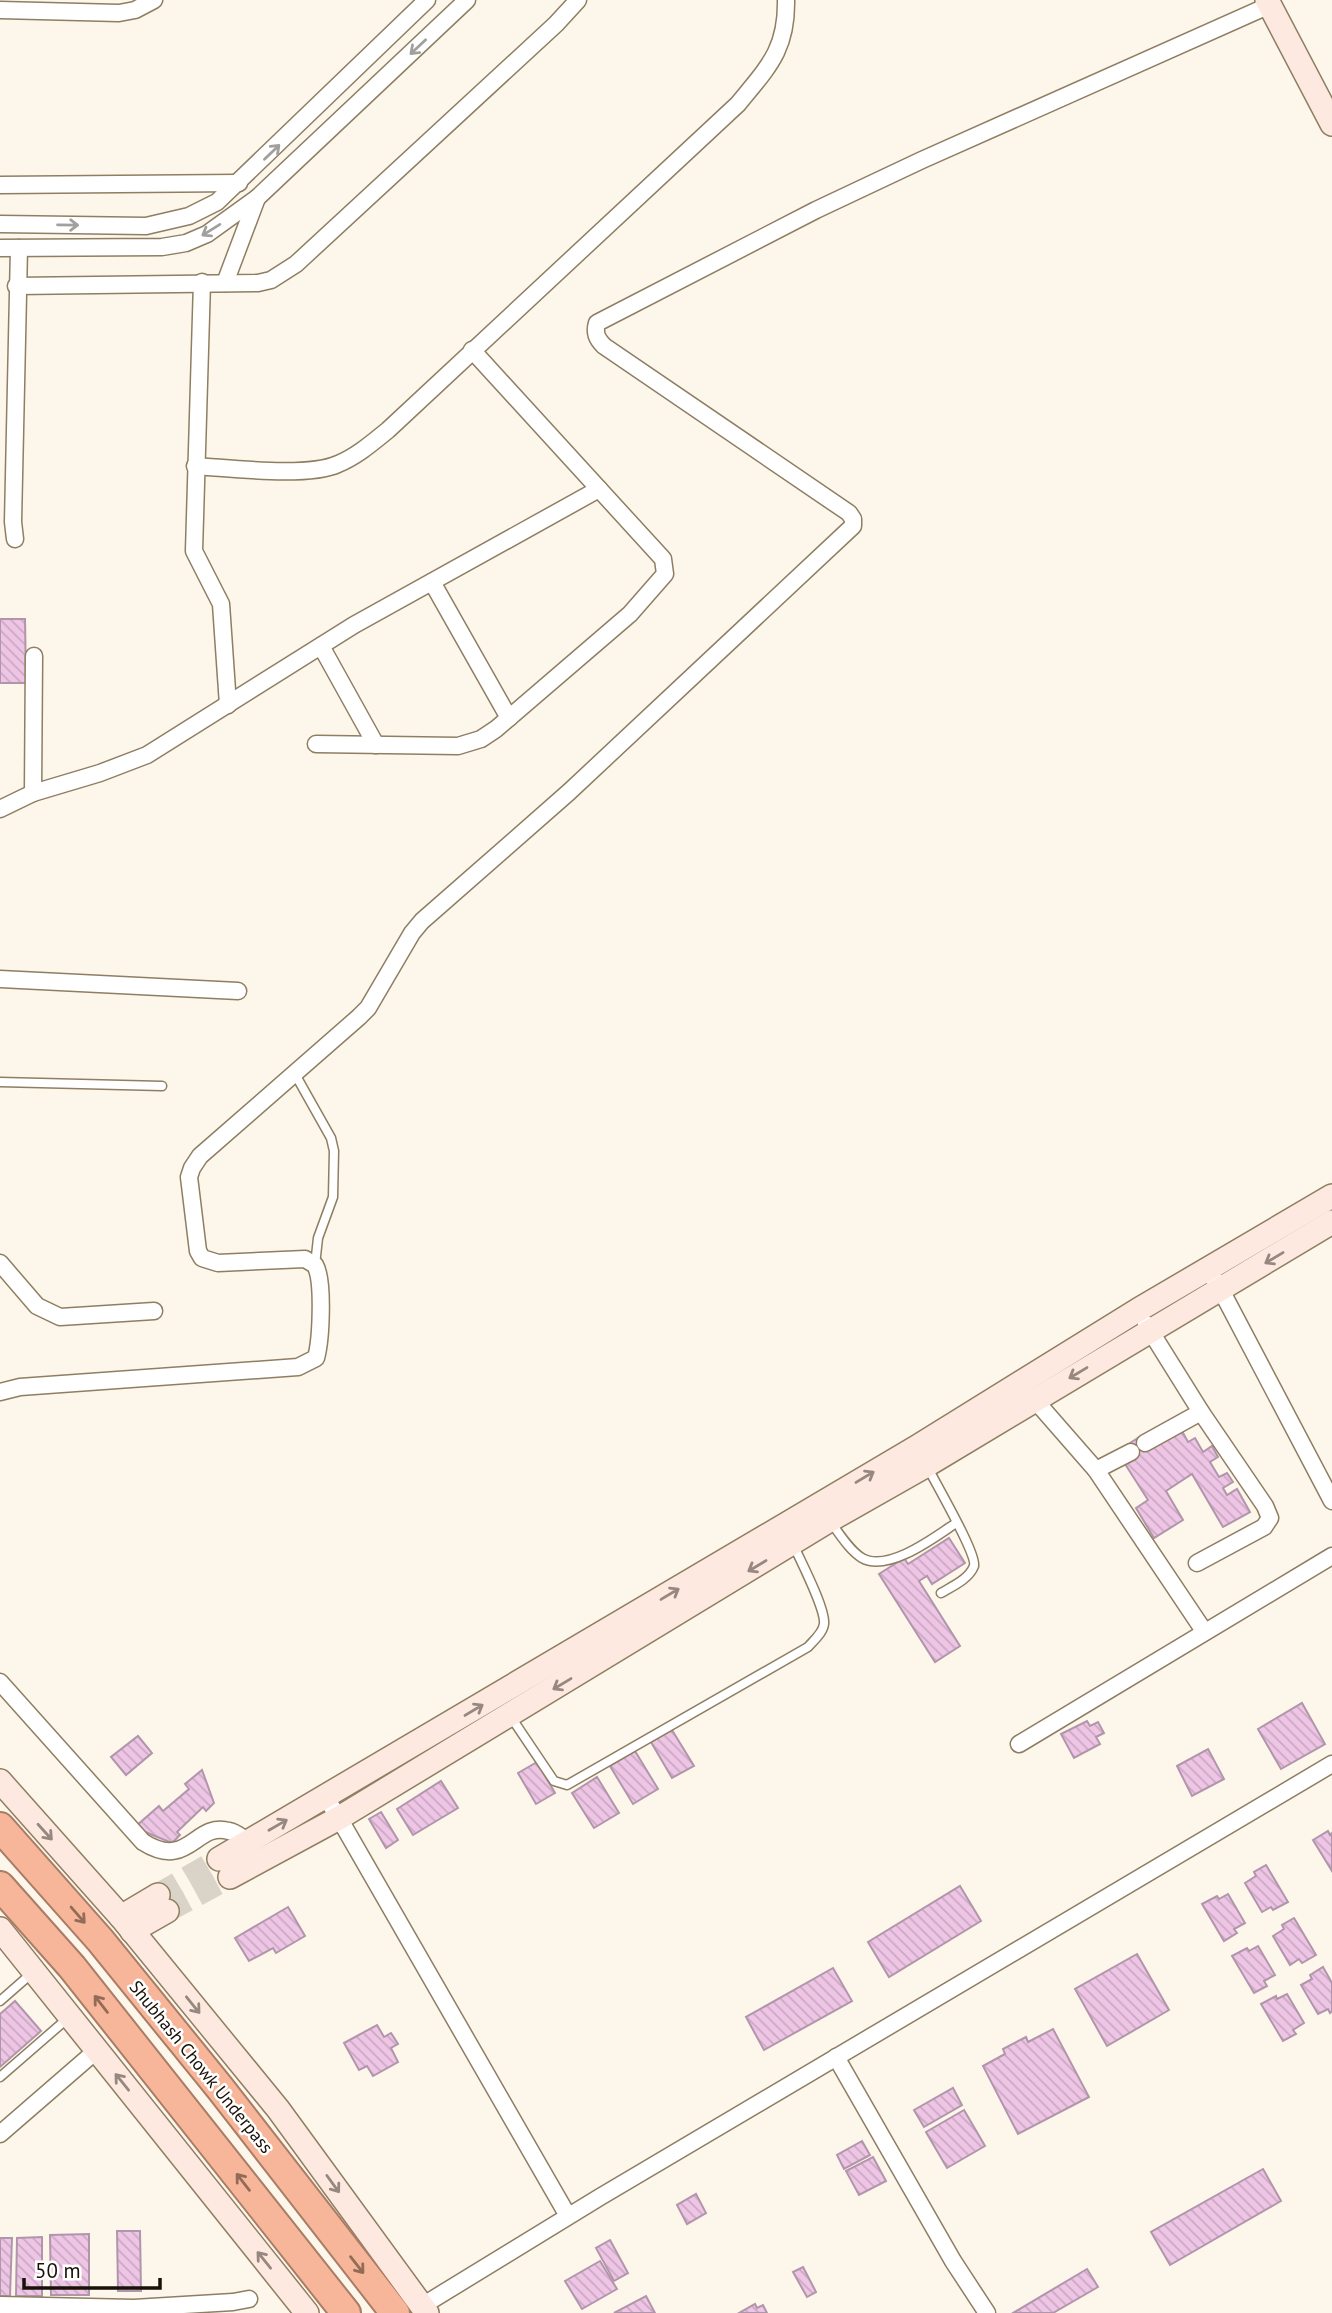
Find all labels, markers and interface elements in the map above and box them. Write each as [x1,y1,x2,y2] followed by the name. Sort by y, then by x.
[409,38,426,55] one-way arrow
[263,143,280,160] one-way arrow
[56,218,79,232] one-way arrow
[202,224,222,238] one-way arrow
[1264,1251,1284,1265] one-way arrow
[1068,1367,1088,1381] one-way arrow
[855,1470,875,1484] one-way arrow
[747,1559,767,1573] one-way arrow
[659,1586,679,1600] one-way arrow
[553,1677,573,1691] one-way arrow
[464,1703,484,1717] one-way arrow
[268,1817,288,1831] one-way arrow
[37,1823,54,1840] one-way arrow
[69,1906,86,1923] one-way arrow
[125,1976,278,2158] street label: Shubhash Chowk Underpass
[94,1995,109,2014] one-way arrow
[185,1996,201,2014] one-way arrow
[115,2073,130,2091] one-way arrow
[235,2174,250,2192] one-way arrow
[326,2174,340,2193] one-way arrow
[24,2246,161,2290] scale bar
[257,2251,272,2269] one-way arrow
[350,2255,365,2273] one-way arrow
[35,2257,81,2284] text: 50 m

